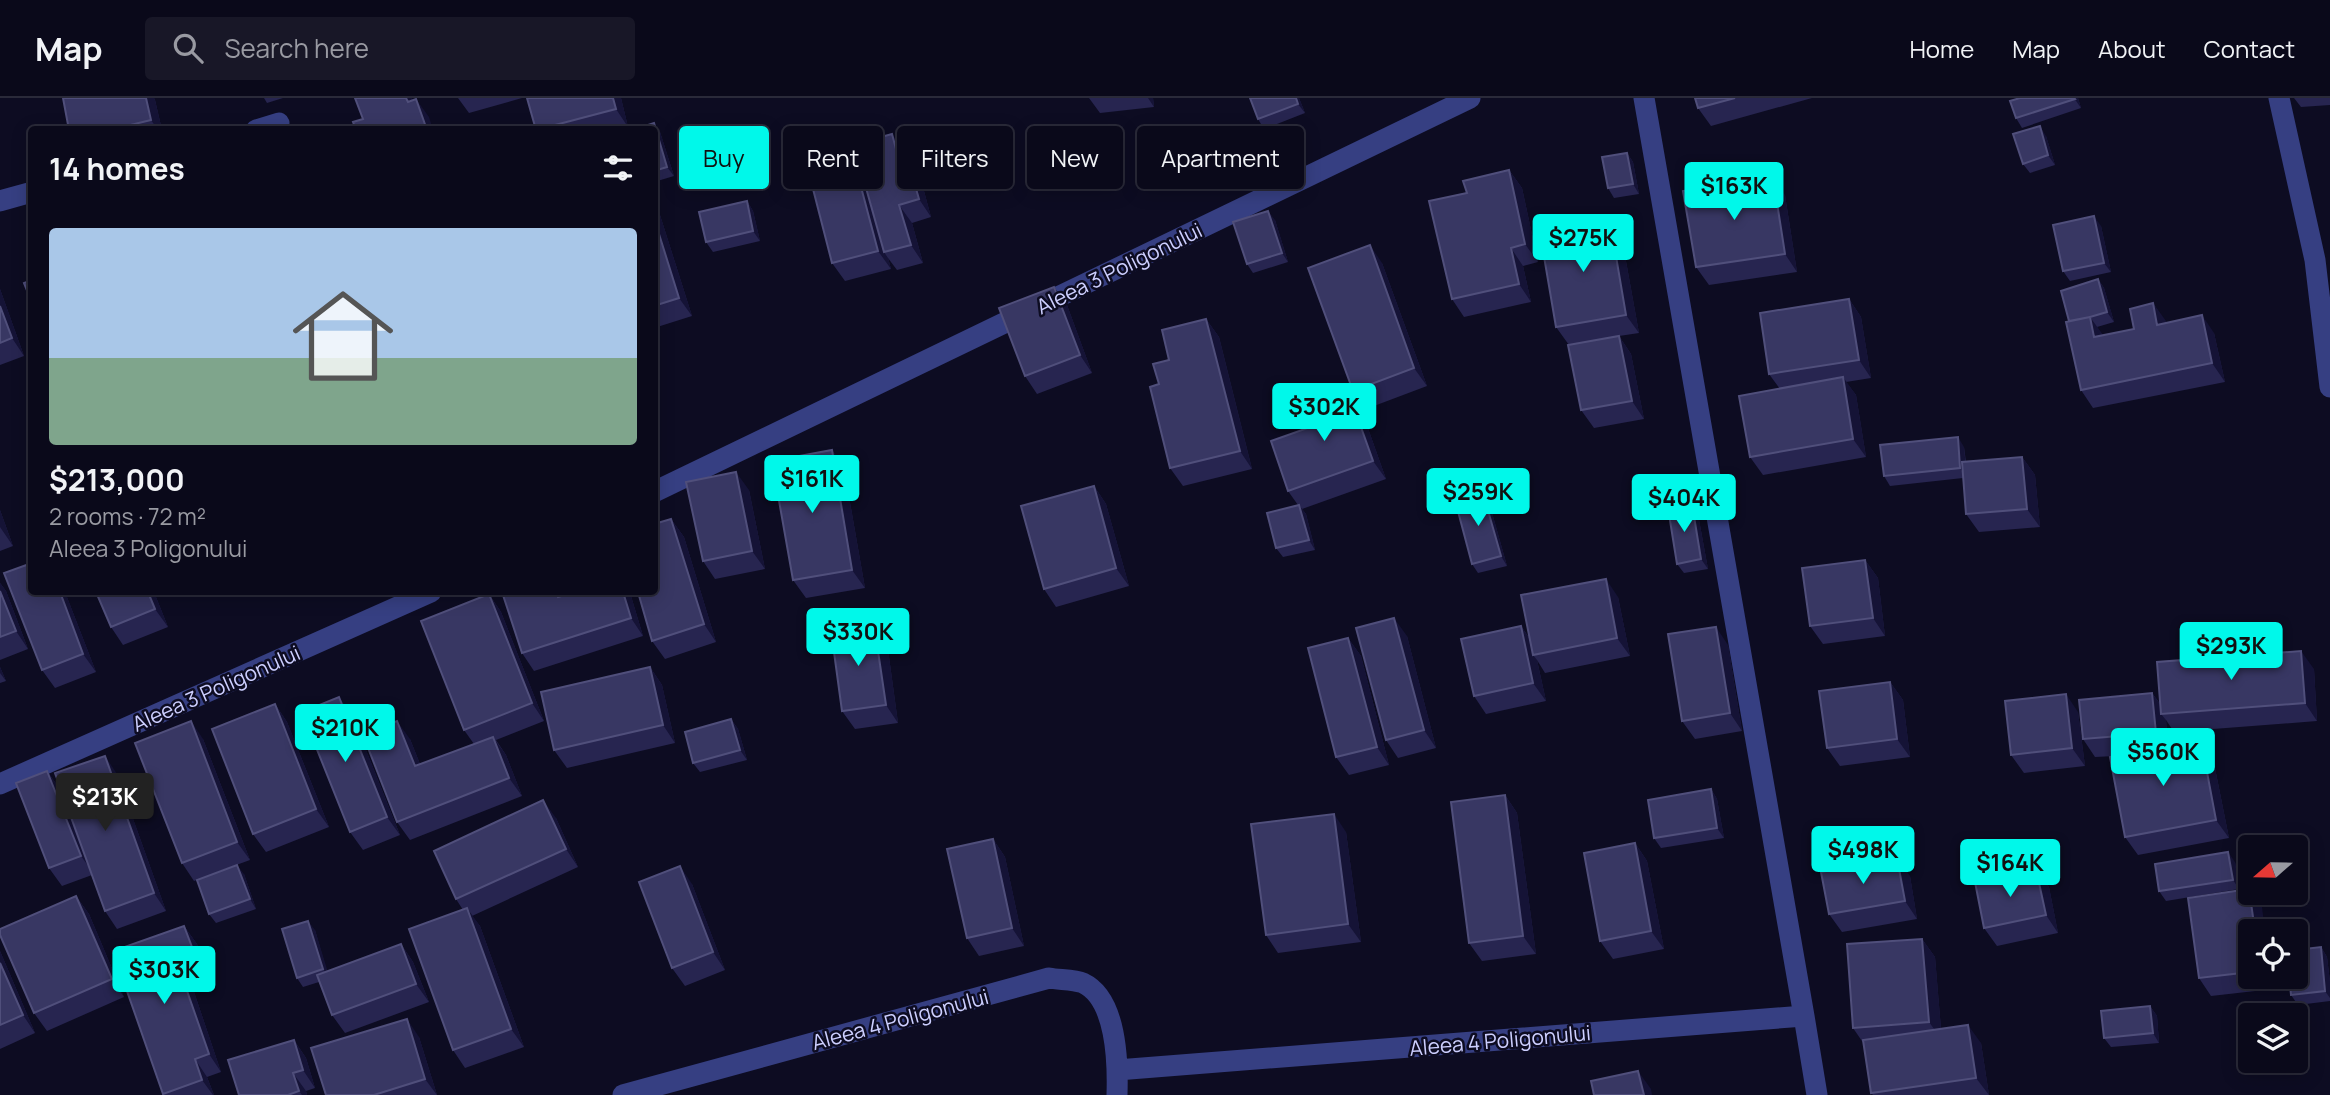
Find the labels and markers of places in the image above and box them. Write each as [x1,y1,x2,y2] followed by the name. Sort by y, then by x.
[1685,162,1783,222] pin: $163K
[1534,214,1632,274] pin: $275K
[1275,384,1373,443] pin: $302K
[763,456,861,515] pin: $161K
[1429,468,1527,528] pin: $259K
[1635,474,1733,534] pin: $404K
[809,608,907,668] pin: $330K
[2182,622,2280,682] pin: $293K
[296,704,394,764] pin: $210K
[2114,728,2212,788] pin: $560K
[56,774,154,833] pin: $213K
[1814,826,1912,886] pin: $498K
[1961,840,2059,899] pin: $164K
[115,946,213,1006] pin: $303K

